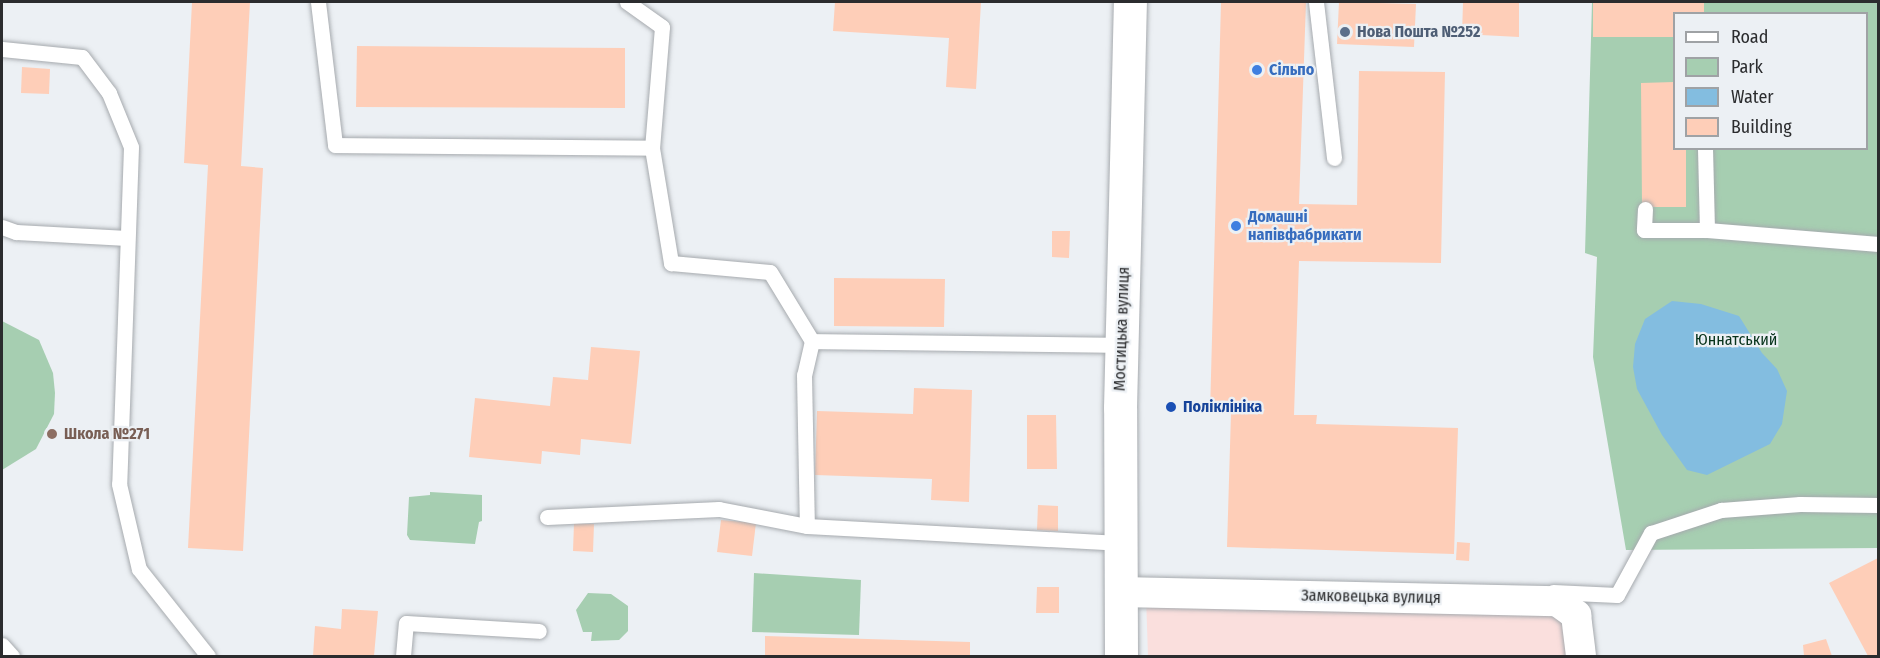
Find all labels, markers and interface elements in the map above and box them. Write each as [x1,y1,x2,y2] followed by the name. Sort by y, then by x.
[1673,12,1868,150] legend
[1357,22,1480,42] place label: Нова Пошта №252
[1338,25,1352,39] marker: Нова Пошта №252
[1731,26,1768,48] text: Road
[1731,56,1763,78] text: Park
[1269,60,1314,80] place label: Сільпо
[1250,63,1264,77] marker: Сільпо
[1731,86,1774,108] text: Water
[1731,116,1792,138] text: Building
[1248,207,1362,245] place label: Домашні напівфабрикати
[1229,219,1243,233] marker: Домашні напівфабрикати
[1110,266,1134,392] street label: Мостицька вулиця
[1695,330,1777,350] park label: Юннатський
[1183,397,1262,417] place label: Поліклініка
[1164,400,1178,414] marker: Поліклініка
[64,424,150,444] place label: Школа №271
[45,427,59,441] marker: Школа №271
[1301,586,1441,608] street label: Замковецька вулиця

